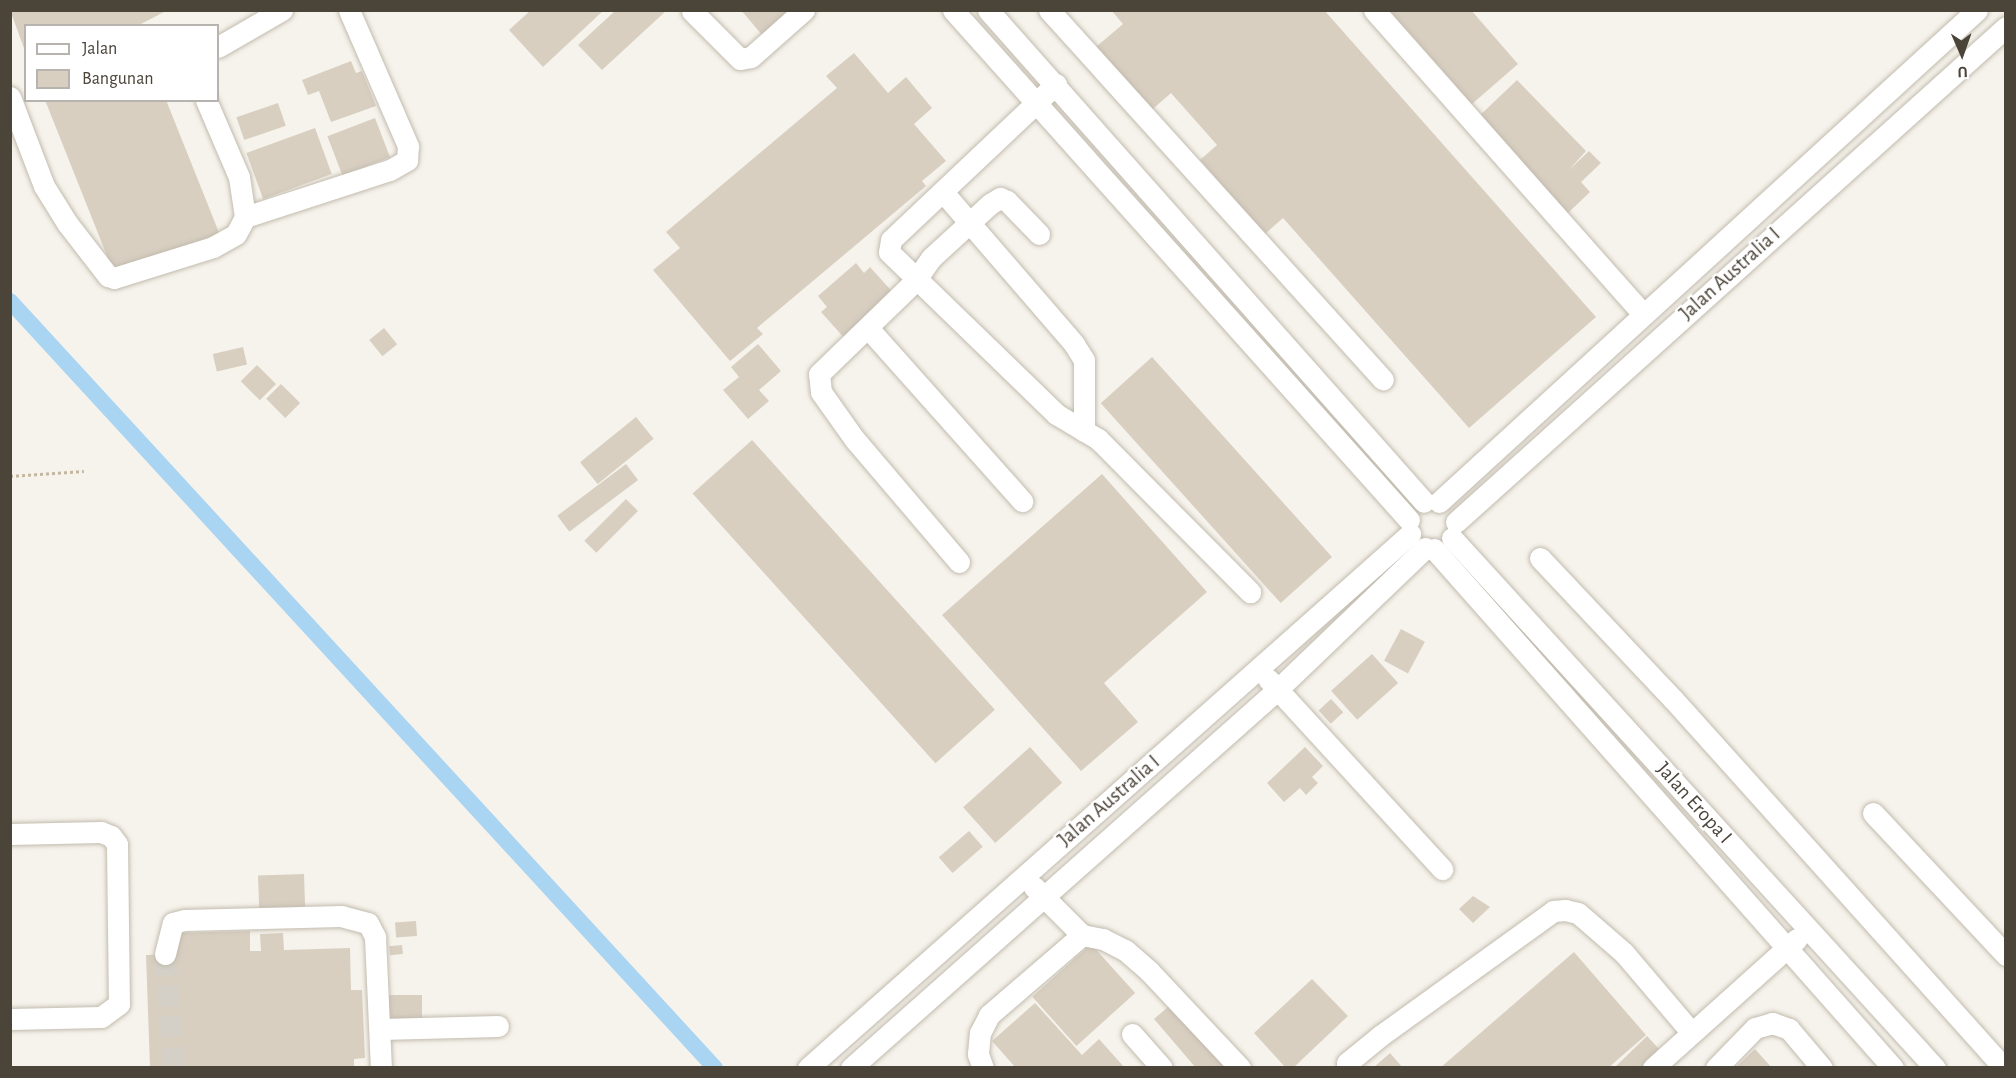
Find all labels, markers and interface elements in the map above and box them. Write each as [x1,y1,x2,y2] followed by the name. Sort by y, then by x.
[24,24,219,102] legend
[1932,24,1992,84] north arrow
[82,40,117,58] text: Jalan
[1957,64,1968,80] text: U
[82,70,154,88] text: Bangunan
[1674,222,1786,326] street label: Jalan Australia I
[1053,750,1165,852] street label: Jalan Australia I
[1651,757,1737,849] street label: Jalan Eropa I

